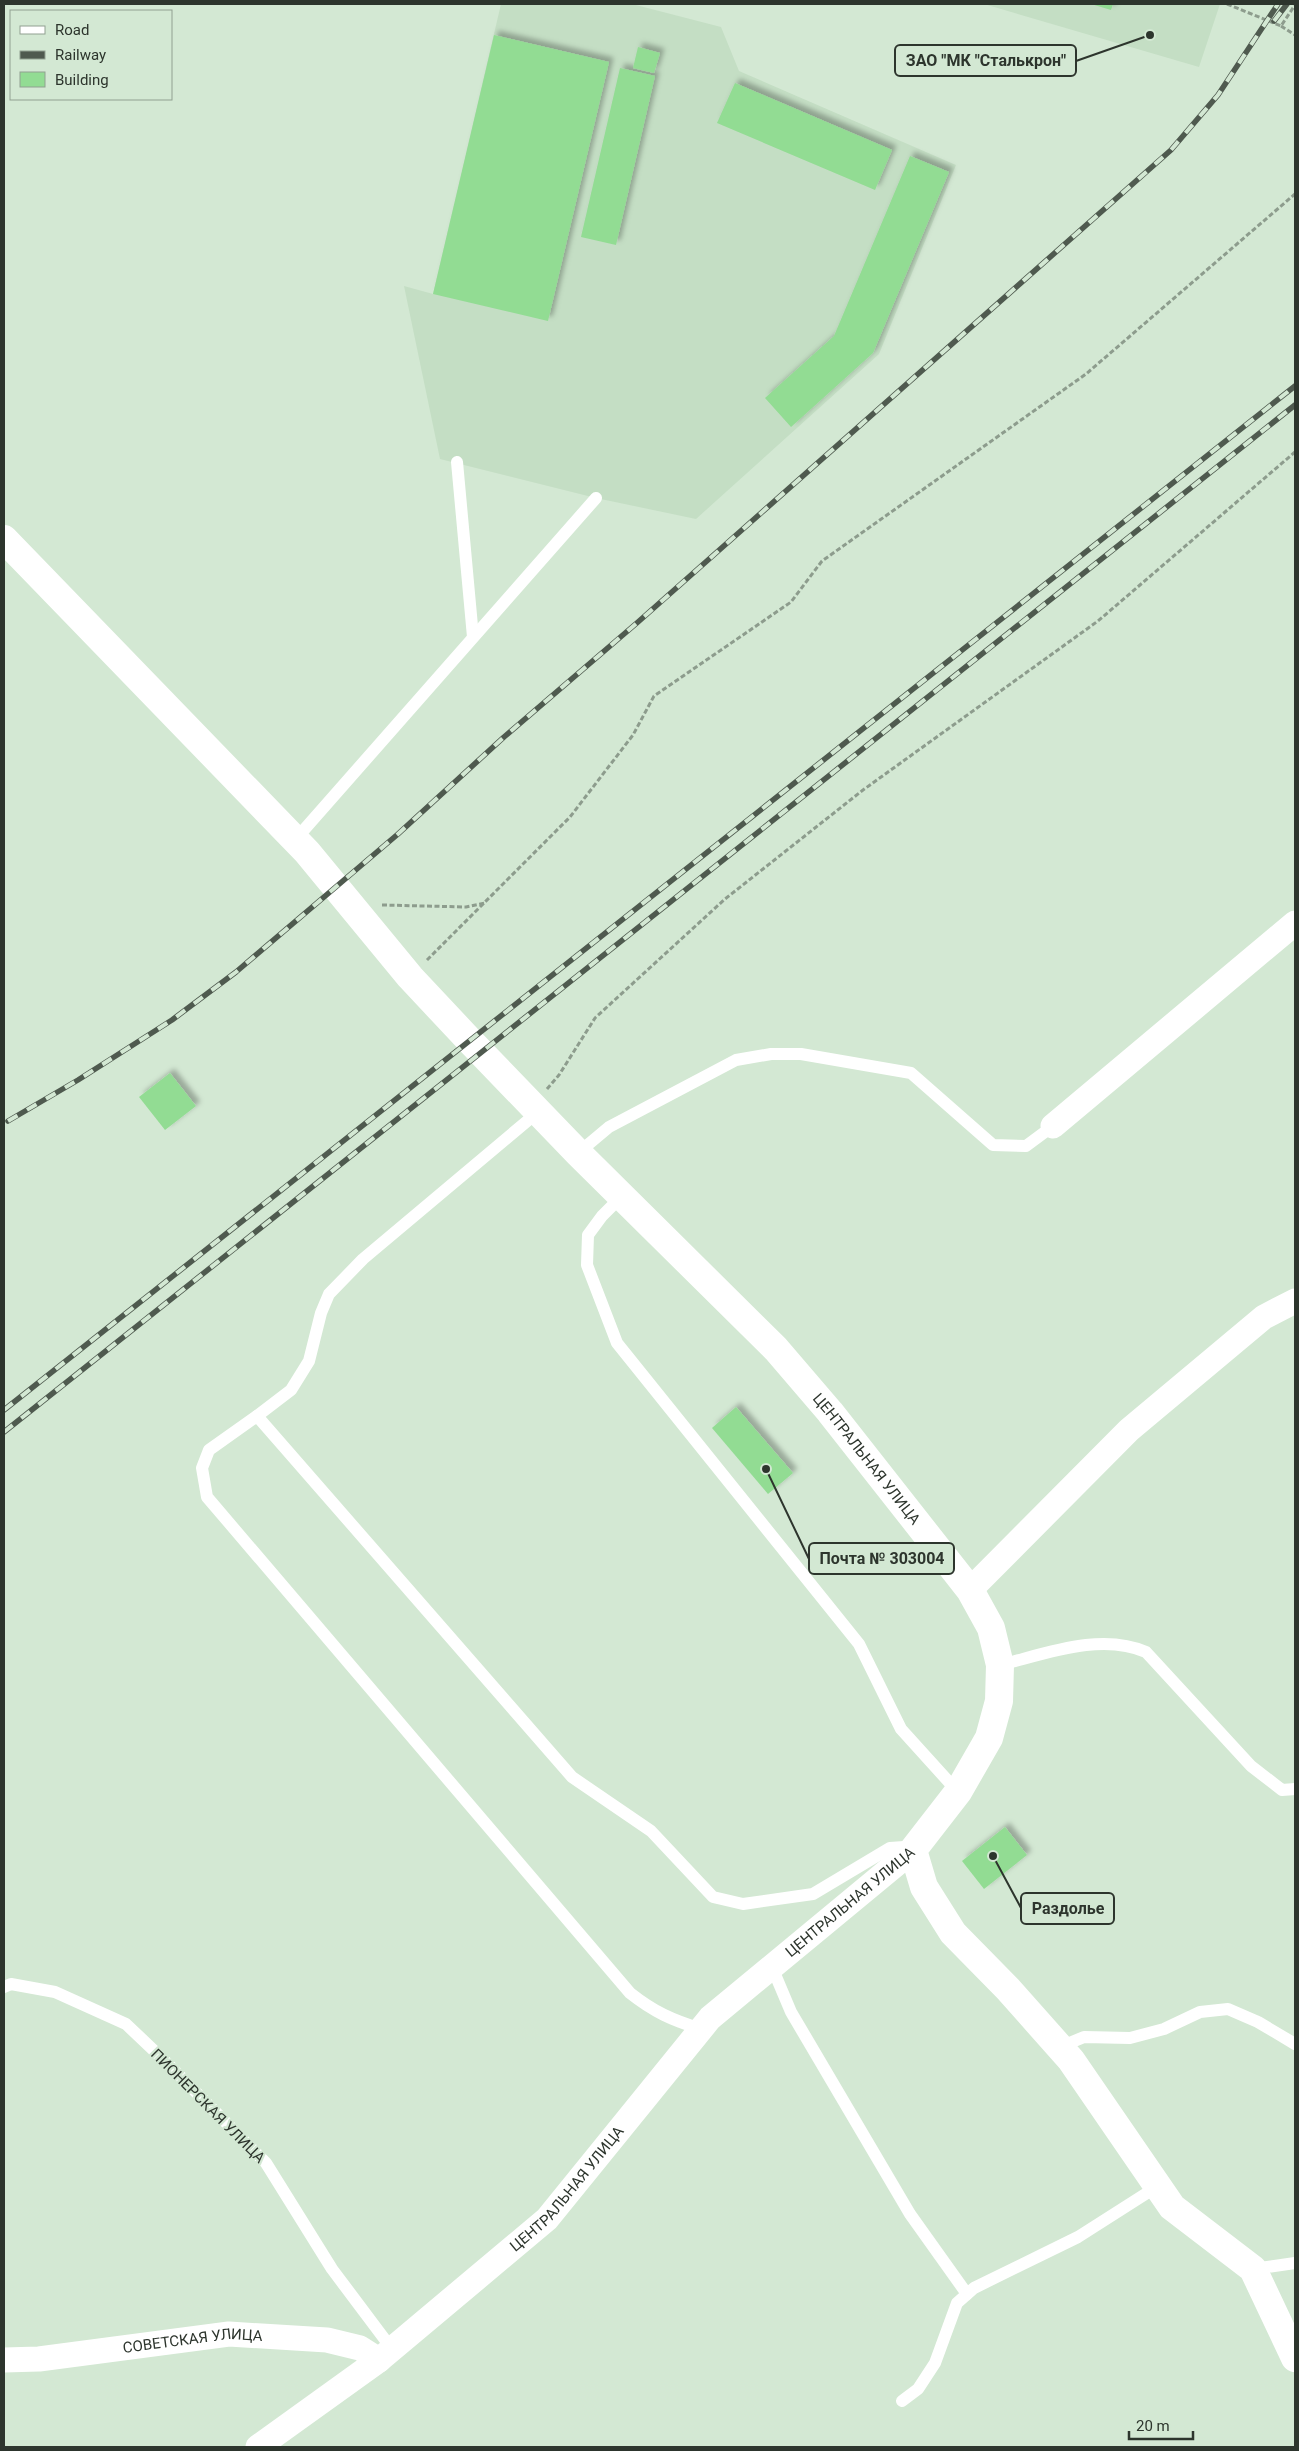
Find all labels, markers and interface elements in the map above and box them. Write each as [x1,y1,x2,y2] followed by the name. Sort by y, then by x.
[10,10,172,100] legend
[55,21,89,39] text: Road
[895,45,1076,76] callout: ЗАО "МК "Сталькрон"
[55,46,106,64] text: Railway
[906,51,1066,70] text: ЗАО "МК "Сталькрон"
[55,71,109,89] text: Building
[809,1390,924,1528] street label: ЦЕНТРАЛЬНАЯ УЛИЦА
[809,1543,954,1574] callout: Почта № 303004
[819,1549,945,1568] text: Почта № 303004
[782,1843,919,1961] street label: ЦЕНТРАЛЬНАЯ УЛИЦА
[1021,1893,1114,1924] callout: Раздолье
[1032,1899,1105,1918] text: Раздолье
[147,2045,269,2167] street label: ПИОНЕРСКАЯ УЛИЦА
[506,2122,628,2255] street label: ЦЕНТРАЛЬНАЯ УЛИЦА
[122,2325,263,2357] street label: СОВЕТСКАЯ УЛИЦА
[1129,2408,1193,2440] scale bar
[1136,2417,1170,2435] text: 20 m

